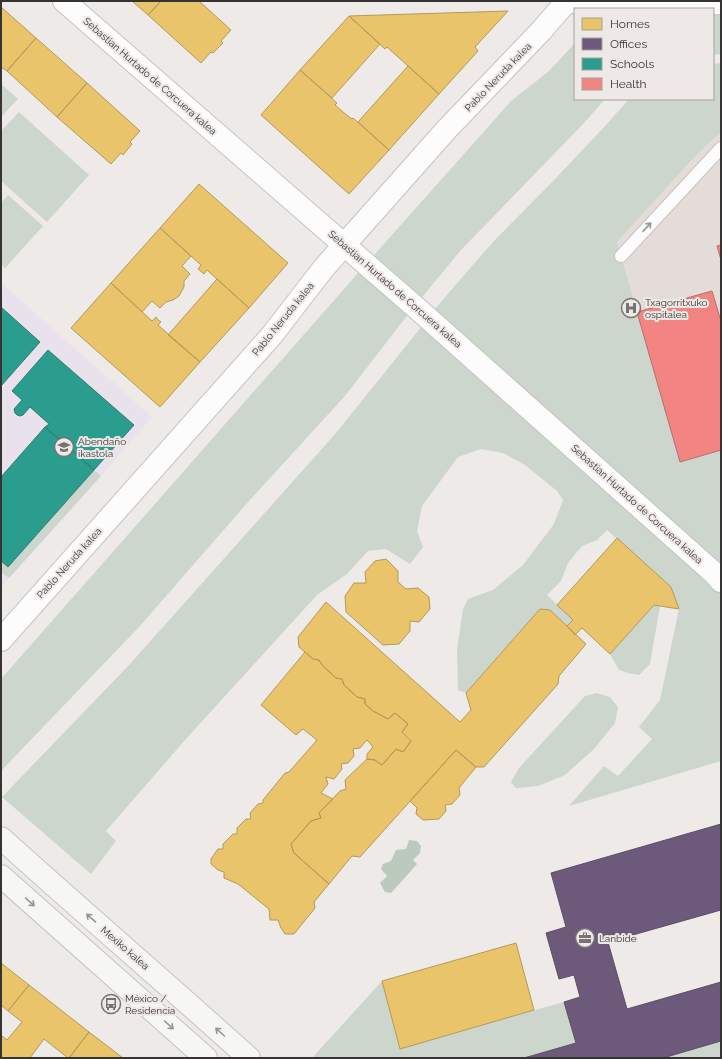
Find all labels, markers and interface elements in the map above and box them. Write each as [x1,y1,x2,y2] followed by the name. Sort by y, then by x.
[574,8,714,100] legend
[81,15,219,137] street label: Sebastian Hurtado de Corcuera kalea
[610,17,650,31] text: Homes
[610,37,647,51] text: Offices
[462,40,534,114] street label: Pablo Neruda kalea
[610,57,654,71] text: Schools
[610,77,647,91] text: Health
[642,222,652,232] one-way arrow
[326,228,464,350] street label: Sebastian Hurtado de Corcuera kalea
[250,280,316,358] street label: Pablo Neruda kalea
[620,297,642,319] hospital icon: Txagorritxuko ospitalea
[645,297,708,320] place label: Txagorritxuko ospitalea
[53,436,75,458] school or university icon: Abendaño ikastola
[78,436,126,459] place label: Abendaño ikastola
[569,442,705,566] street label: Sebastian Hurtado de Corcuera kalea
[34,526,104,600] street label: Pablo Neruda kalea
[25,897,35,906] one-way arrow
[86,913,96,923] one-way arrow
[99,924,151,972] street label: Mexiko kalea
[574,927,596,949] office icon: Lanbide
[599,933,637,944] place label: Lanbide
[100,993,122,1015] bus stop icon: México / Residencia
[125,993,175,1016] place label: México / Residencia
[164,1020,174,1030] one-way arrow
[215,1027,225,1036] one-way arrow

